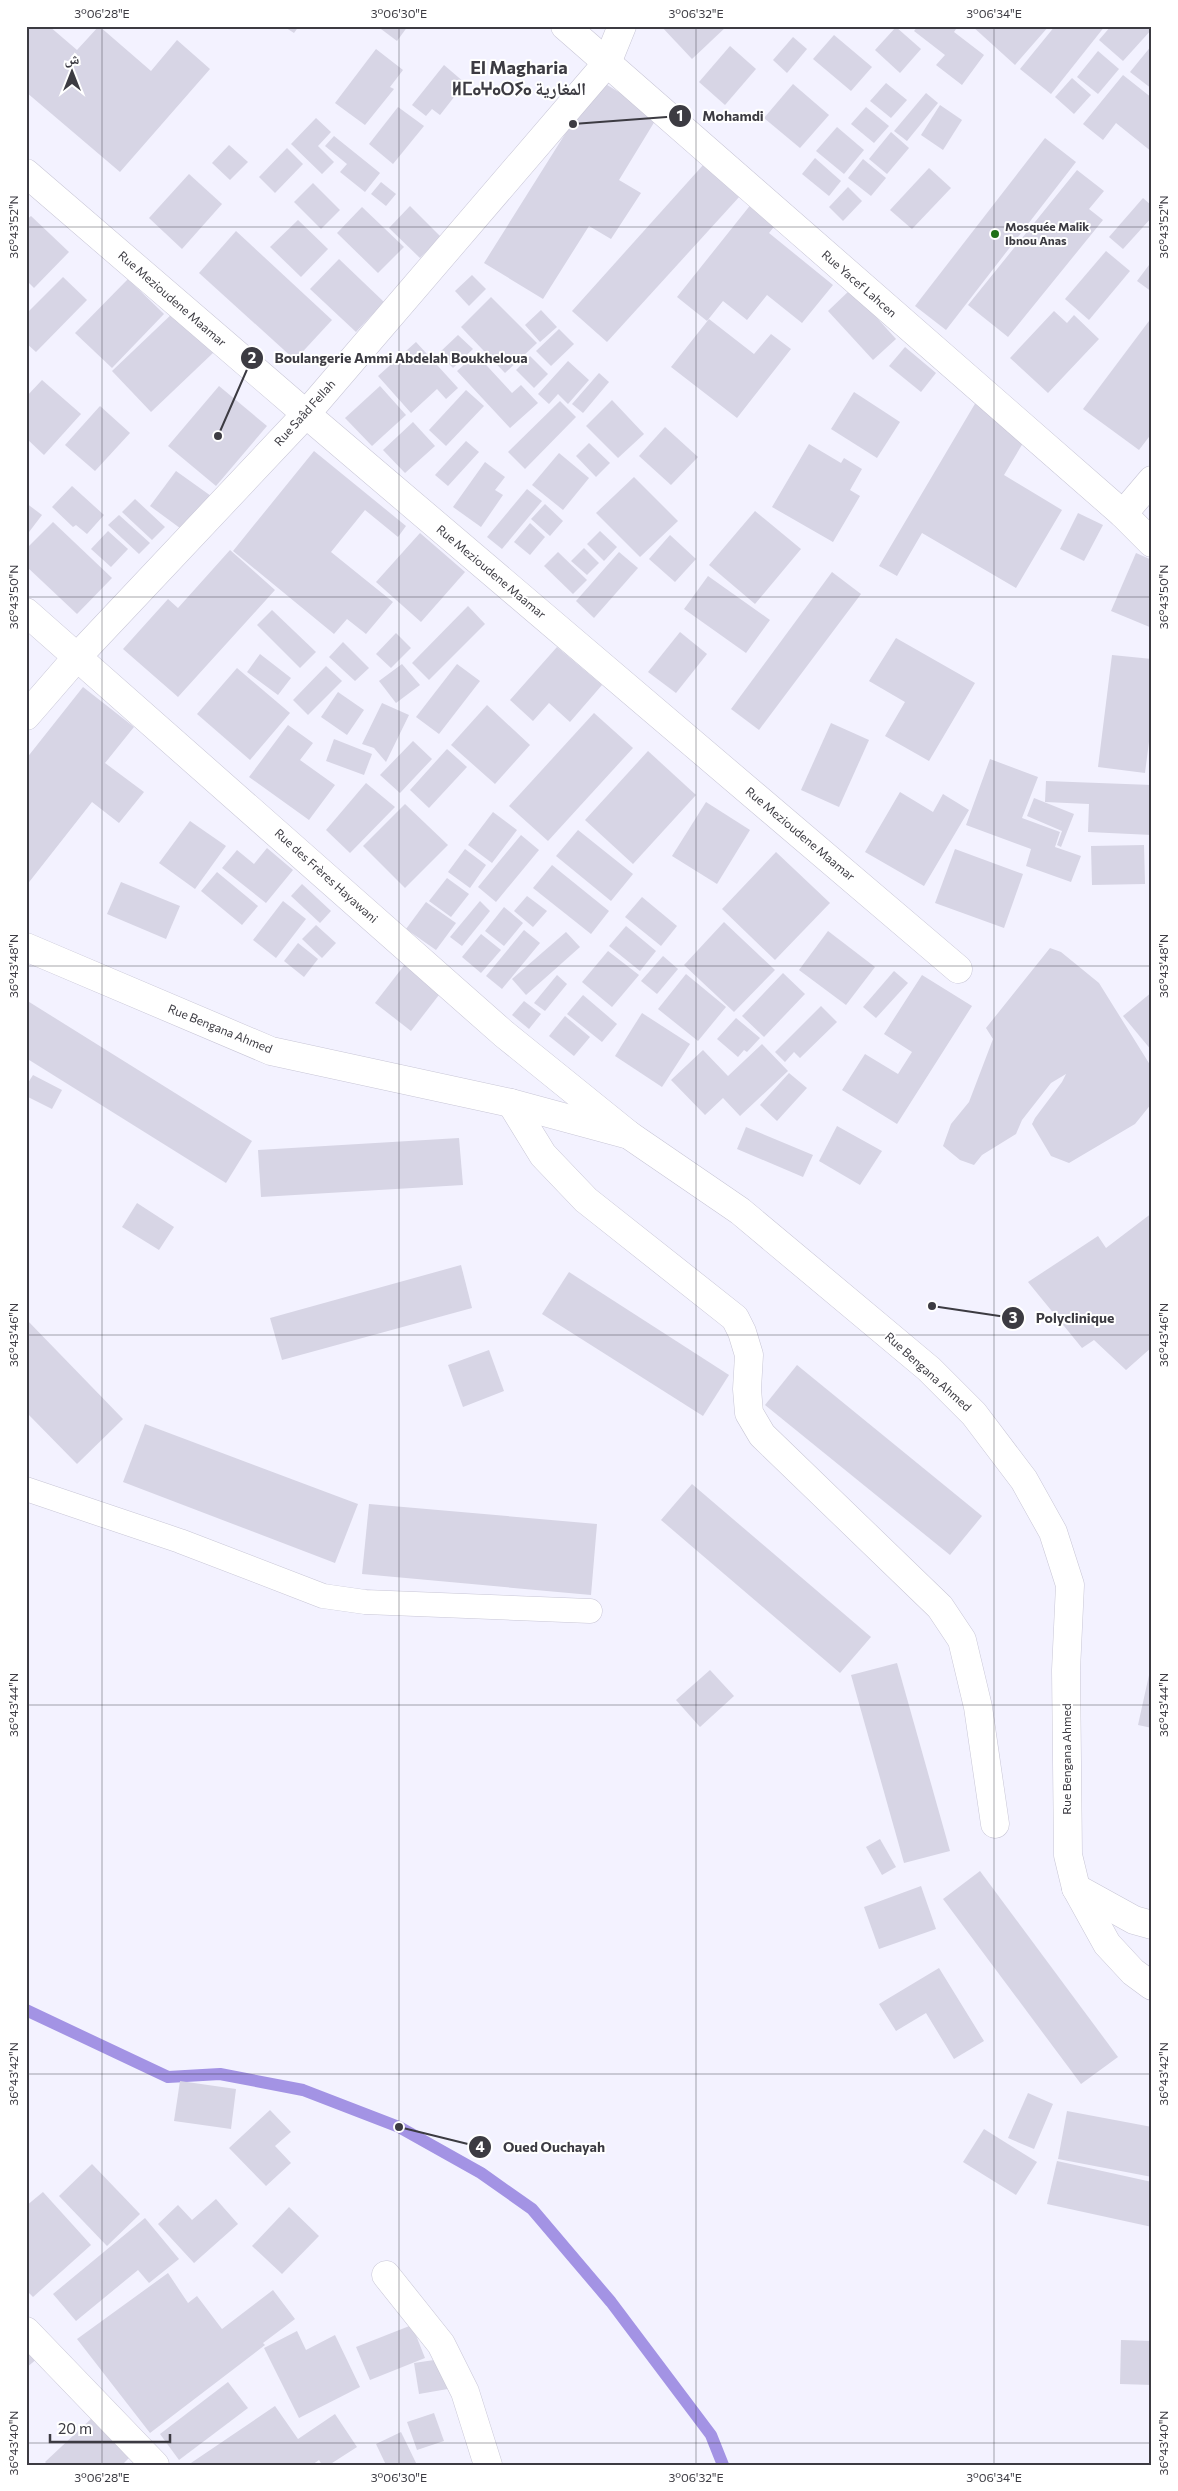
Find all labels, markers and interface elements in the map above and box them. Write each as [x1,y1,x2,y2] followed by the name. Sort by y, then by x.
[74,6,130,20] text: 3°06'28"E
[371,6,427,20] text: 3°06'30"E
[668,6,724,20] text: 3°06'32"E
[966,6,1022,20] text: 3°06'34"E
[48,48,98,98] north arrow
[65,50,80,68] text: ش
[452,56,586,99] district label: El Magharia ⵍⵎⴰⵖⴰⵔⵢⴰ المغارية
[667,101,774,130] callout: Mohamdi
[677,106,683,124] text: 1
[702,107,764,124] text: Mohamdi
[6,195,20,259] text: 36°43'52"N
[1156,195,1170,259] text: 36°43'52"N
[1005,219,1089,247] place label: Mosquée Malik Ibnou Anas
[989,228,1001,240] marker: Mosquée Malik Ibnou Anas
[819,247,900,320] street label: Rue Yacef Lahcen
[116,248,230,349] street label: Rue Mezioudene Maamar
[240,343,538,372] callout: Boulangerie Ammi Abdelah Boukheloua
[248,348,256,366] text: 2
[274,349,528,366] text: Boulangerie Ammi Abdelah Boukheloua
[271,376,338,448] street label: Rue Saâd Fellah
[434,521,549,621] street label: Rue Mezioudene Maamar
[6,565,20,629] text: 36°43'50"N
[1156,565,1170,629] text: 36°43'50"N
[743,783,858,883] street label: Rue Mezioudene Maamar
[272,825,381,925] street label: Rue des Frères Hayawani
[6,934,20,998] text: 36°43'48"N
[1156,934,1170,998] text: 36°43'48"N
[166,1001,275,1055] street label: Rue Bengana Ahmed
[6,1303,20,1367] text: 36°43'46"N
[1156,1303,1170,1367] text: 36°43'46"N
[1001,1304,1124,1333] callout: Polyclinique
[1009,1308,1018,1326] text: 3
[1036,1309,1114,1326] text: Polyclinique
[883,1329,975,1414] street label: Rue Bengana Ahmed
[6,1673,20,1737] text: 36°43'44"N
[1156,1673,1170,1737] text: 36°43'44"N
[1059,1703,1073,1815] street label: Rue Bengana Ahmed
[6,2042,20,2106] text: 36°43'42"N
[1156,2042,1170,2106] text: 36°43'42"N
[468,2132,615,2161] callout: Oued Ouchayah
[475,2137,485,2155] text: 4
[503,2138,605,2155] text: Oued Ouchayah
[6,2411,20,2475] text: 36°43'40"N
[50,2411,170,2443] scale bar
[1156,2411,1170,2475] text: 36°43'40"N
[58,2419,92,2437] text: 20 m
[74,2470,130,2484] text: 3°06'28"E
[371,2470,427,2484] text: 3°06'30"E
[668,2470,724,2484] text: 3°06'32"E
[966,2470,1022,2484] text: 3°06'34"E

